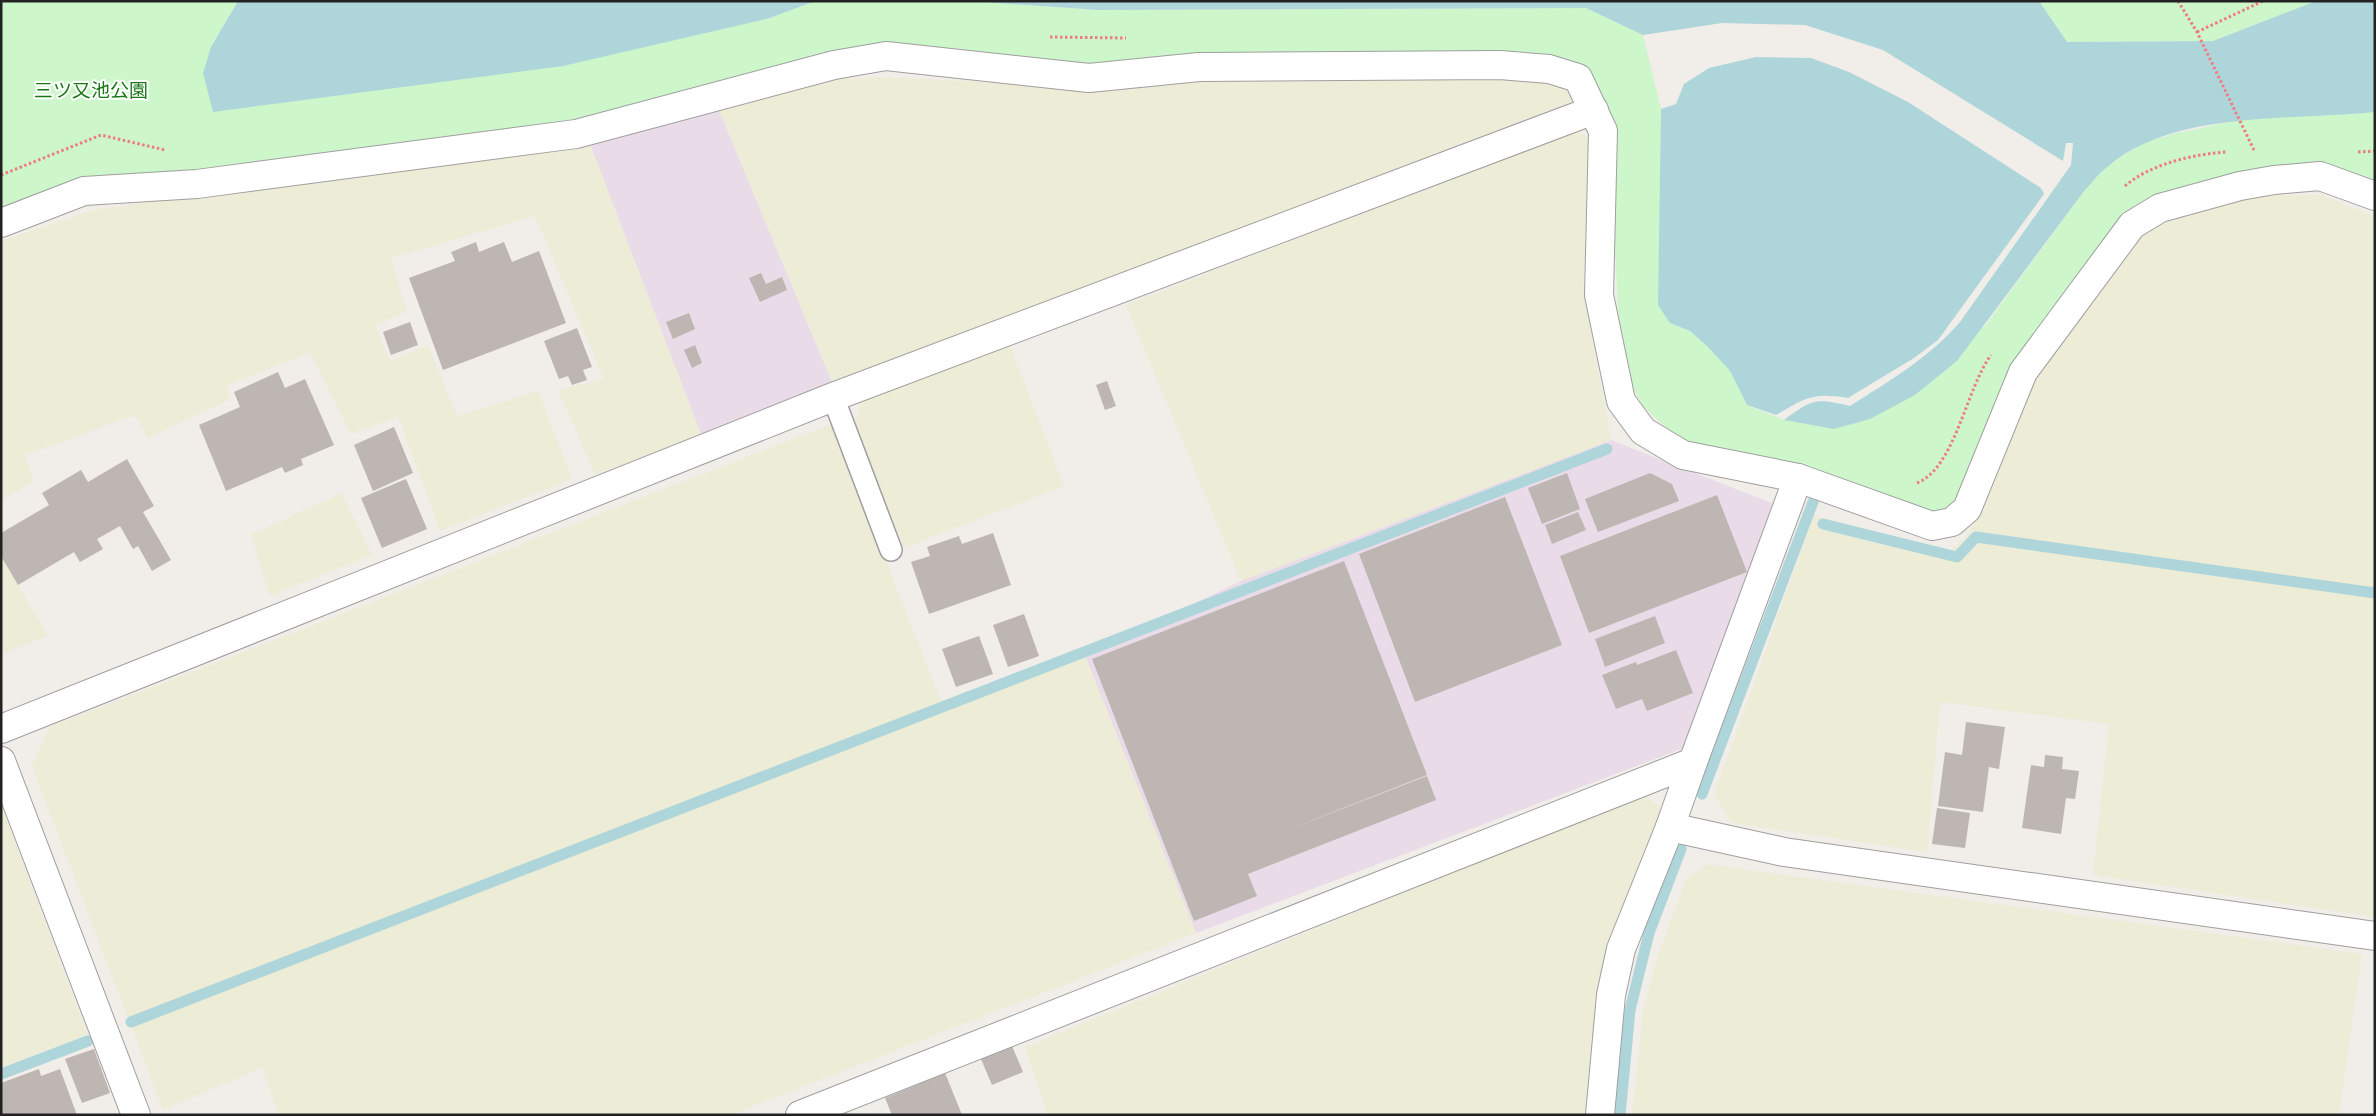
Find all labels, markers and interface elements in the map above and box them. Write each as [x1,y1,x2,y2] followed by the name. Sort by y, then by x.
[34,79,148,102] park label: 三ツ又池公園

